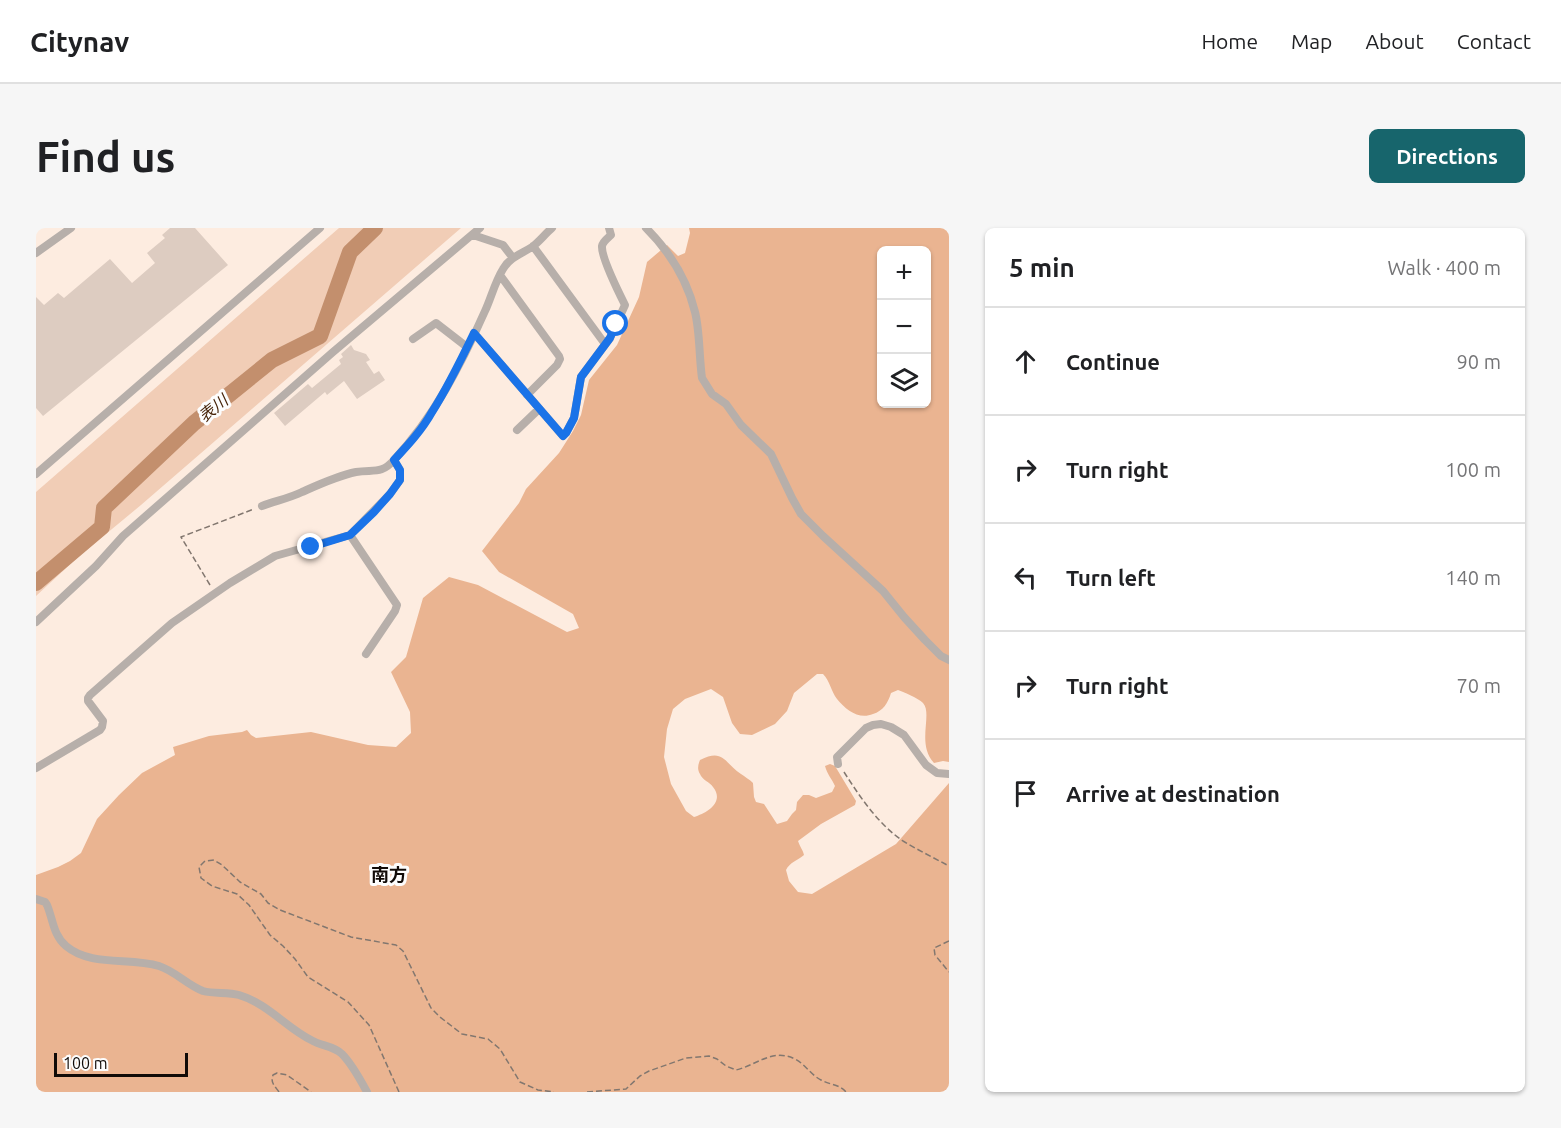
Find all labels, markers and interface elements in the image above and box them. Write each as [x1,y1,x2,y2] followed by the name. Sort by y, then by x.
[30,26,129,57] text: Citynav
[1201,29,1258,53] text: Home
[1291,29,1332,53] text: Map
[1365,29,1424,53] text: About
[1457,29,1531,53] text: Contact
[1369,129,1525,183] button: Directions
[36,133,175,180] text: Find us
[877,246,931,408] map controls
[877,246,931,300] button: +
[1009,253,1075,282] text: 5 min
[1388,256,1501,279] text: Walk · 400 m
[877,300,931,354] button: −
[602,310,628,336] route start
[1009,345,1042,378] icon: ahead
[1066,349,1160,374] text: Continue
[1457,350,1501,373] text: 90 m
[877,354,931,408] button: layers
[195,390,233,425] water label: 表川
[1009,453,1042,486] icon: right
[1066,457,1168,482] text: Turn right
[1445,458,1501,481] text: 100 m
[297,533,323,559] route end
[1009,561,1042,594] icon: left
[1066,565,1156,590] text: Turn left
[1445,566,1501,589] text: 140 m
[1009,669,1042,702] icon: right
[1066,673,1168,698] text: Turn right
[1457,674,1501,697] text: 70 m
[1009,777,1042,810] icon: arrive
[1066,781,1280,806] text: Arrive at destination
[371,864,407,884] district label: 南方
[54,1050,188,1078] scale bar
[63,1054,108,1072] text: 100 m

